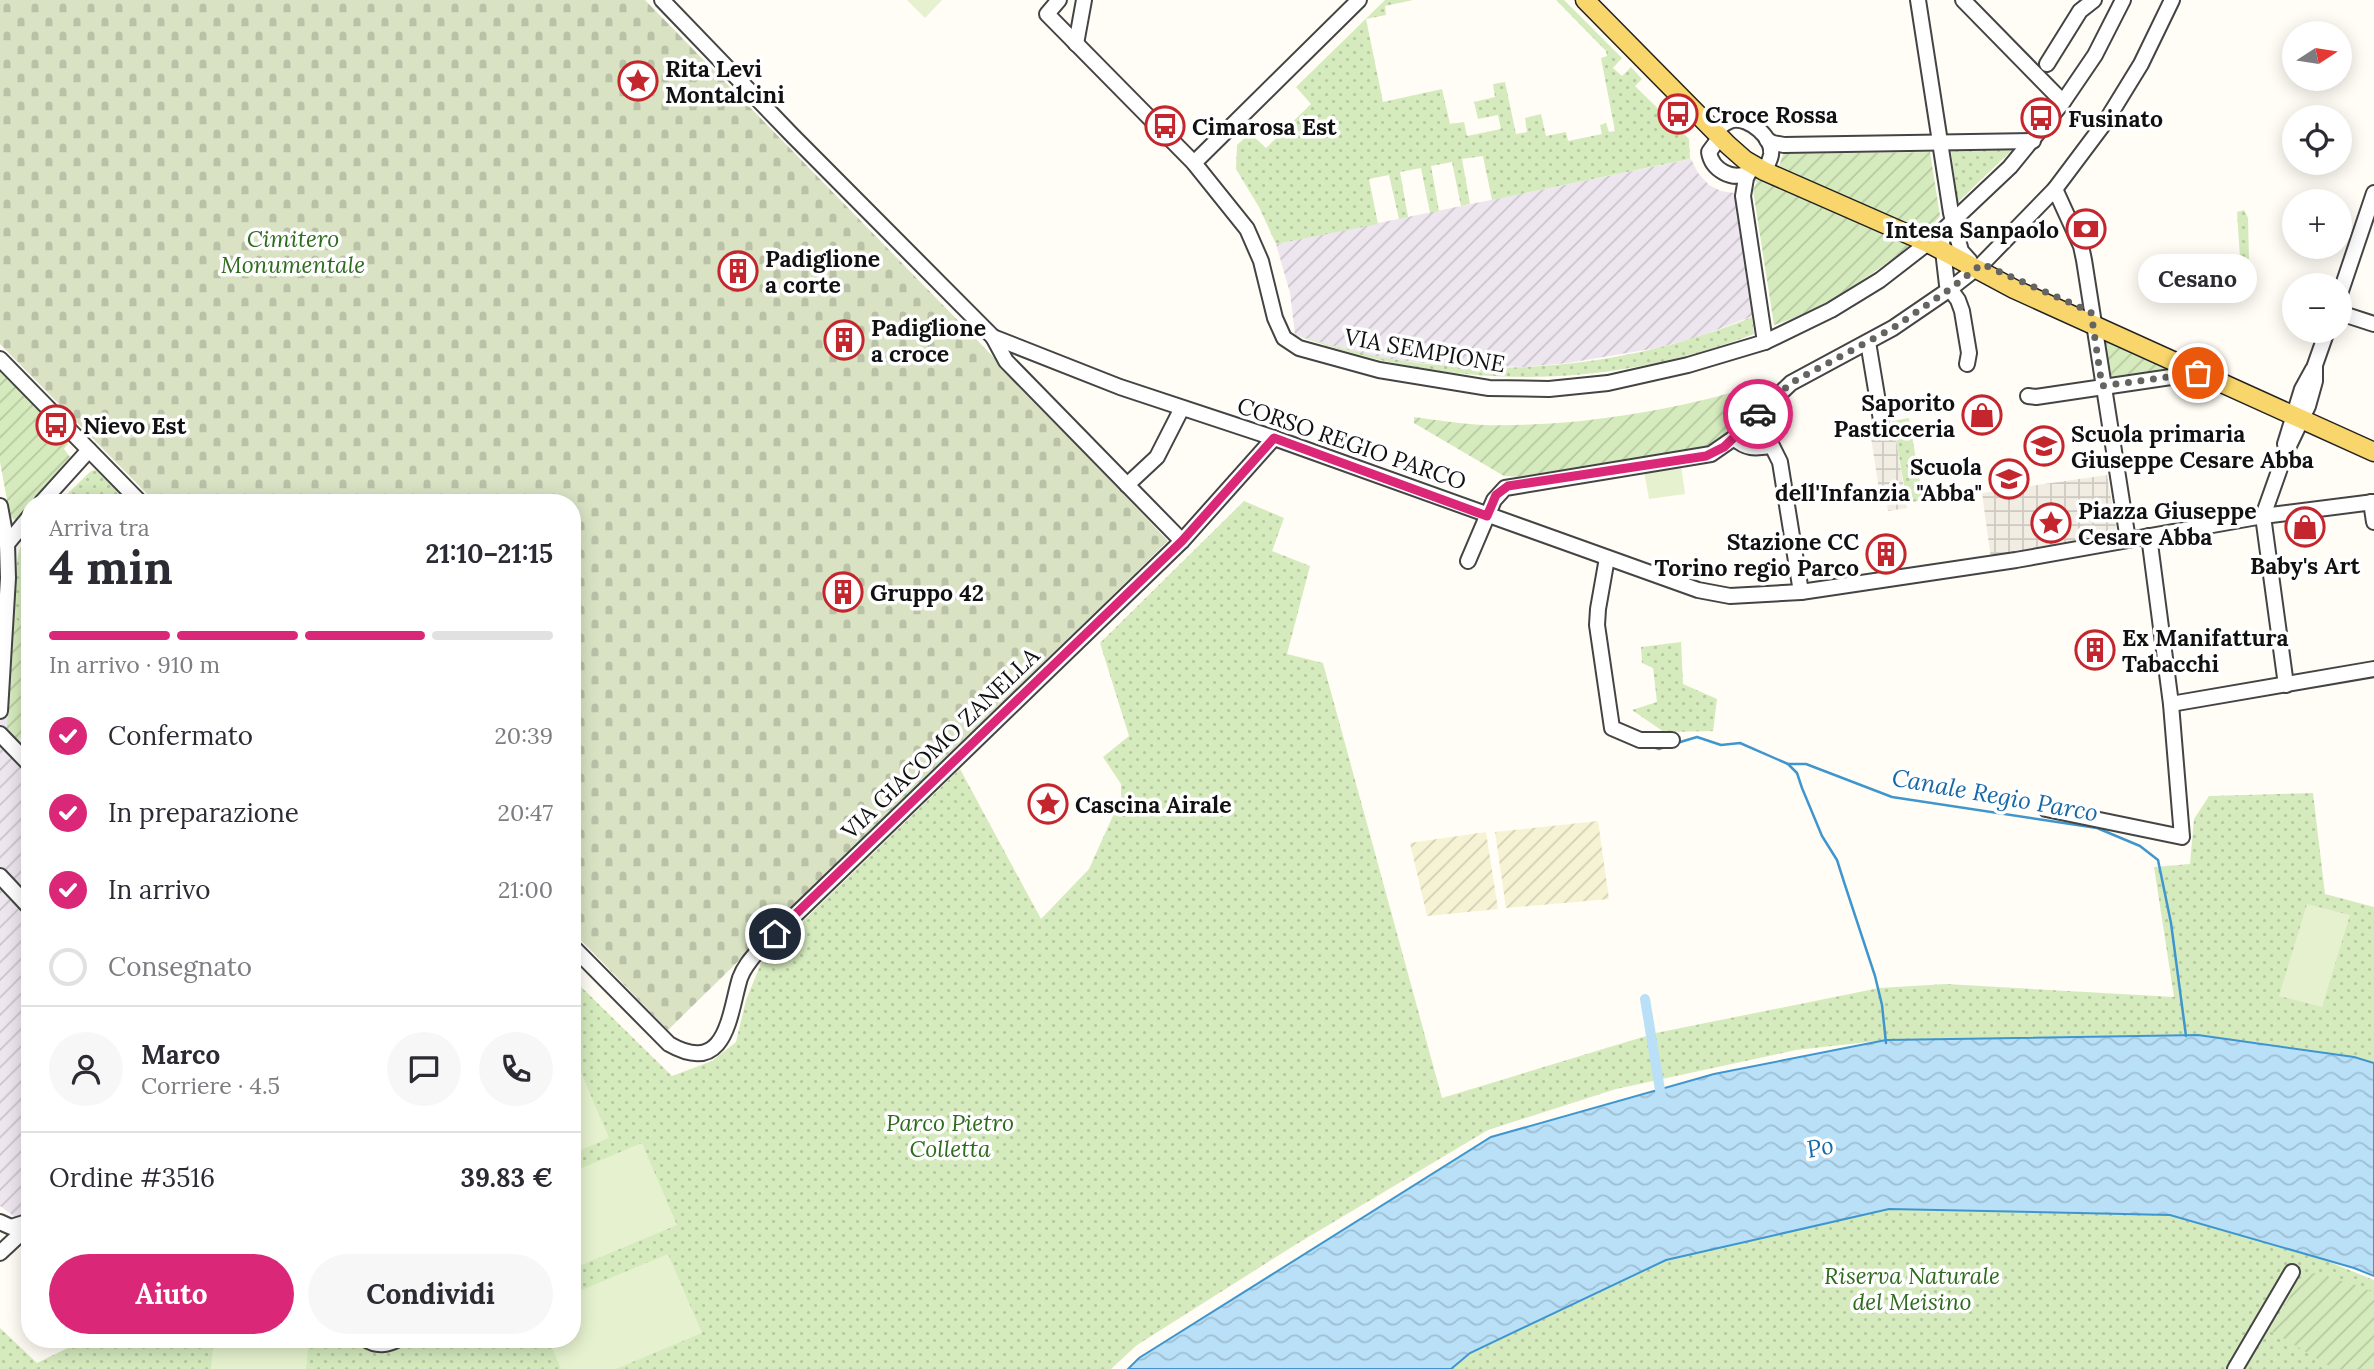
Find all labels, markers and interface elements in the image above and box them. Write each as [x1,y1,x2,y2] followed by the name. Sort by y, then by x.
[2282,21,2352,91] north arrow
[2282,21,2352,343] map controls
[665,54,785,109] place label: Rita Levi Montalcini
[617,60,659,102] place icon: Rita Levi Montalcini
[1657,93,1699,135] bus stop icon: Croce Rossa
[2020,97,2062,139] bus stop icon: Fusinato
[1705,100,1838,129] place label: Croce Rossa
[2068,104,2163,133] place label: Fusinato
[1144,105,1186,147] bus stop icon: Cimarosa Est
[2282,105,2352,175] button: locate
[1192,112,1337,141] place label: Cimarosa Est
[2282,189,2352,259] button: +
[2065,208,2107,250] bank icon: Intesa Sanpaolo
[1885,215,2059,244] place label: Intesa Sanpaolo
[221,224,365,279] park label: Cimitero Monumentale
[765,244,880,299] place label: Padiglione a corte
[717,250,759,292] building icon: Padiglione a corte
[2138,254,2258,303] callout: Cesano
[2158,264,2237,293] text: Cesano
[2282,273,2352,343] button: −
[871,313,986,368] place label: Padiglione a croce
[823,319,865,361] building icon: Padiglione a croce
[1341,321,1508,378] street label: VIA SEMPIONE
[2168,343,2228,403] pin
[2179,354,2217,392] icon: bag
[1723,379,1793,449] courier
[1833,388,1955,443] place label: Saporito Pasticceria
[1234,390,1470,496] street label: CORSO REGIO PARCO
[1961,394,2003,436] shop icon: Saporito Pasticceria
[1739,395,1777,433] icon: car
[35,404,77,446] bus stop icon: Nievo Est
[83,411,187,440] place label: Nievo Est
[2071,419,2314,474] place label: Scuola primaria Giuseppe Cesare Abba
[2023,425,2065,467] school or university icon: Scuola primaria Giuseppe Cesare Abba
[1775,452,1982,507] place label: Scuola dell'Infanzia "Abba"
[1988,458,2030,500] school or university icon: Scuola dell'Infanzia "Abba"
[2078,496,2257,551] place label: Piazza Giuseppe Cesare Abba
[2030,502,2072,544] place icon: Piazza Giuseppe Cesare Abba
[2284,506,2326,548] shop icon: Baby's Art
[49,513,150,542] text: Arriva tra
[1655,527,1859,582] place label: Stazione CC Torino regio Parco
[1865,533,1907,575] building icon: Stazione CC Torino regio Parco
[426,537,553,570] text: 21:10–21:15
[49,538,173,597] text: 4 min
[2250,551,2361,580] place label: Baby's Art
[822,571,864,613] building icon: Gruppo 42
[870,578,984,607] place label: Gruppo 42
[2122,623,2289,678] place label: Ex Manifattura Tabacchi
[2074,629,2116,671] building icon: Ex Manifattura Tabacchi
[834,641,1045,846] street label: VIA GIACOMO ZANELLA
[49,650,220,679] text: In arrivo · 910 m
[49,717,87,755] icon: check
[108,719,253,752] text: Confermato
[495,721,553,750] text: 20:39
[1889,762,2101,828] water label: Canale Regio Parco
[1027,783,1069,825] place icon: Cascina Airale
[1075,790,1232,819] place label: Cascina Airale
[49,794,87,832] icon: check
[108,796,299,829] text: In preparazione
[498,798,553,827] text: 20:47
[49,871,87,909] icon: check
[108,873,211,906] text: In arrivo
[498,875,553,904] text: 21:00
[745,904,805,964] pin
[756,915,794,953] icon: home
[108,950,252,983] text: Consegnato
[49,1032,123,1106] button: person
[387,1032,461,1106] button: chat
[479,1032,553,1106] button: phone
[141,1038,220,1071] text: Marco
[141,1071,280,1100] text: Corriere · 4.5
[886,1108,1014,1163] park label: Parco Pietro Colletta
[1804,1129,1836,1165] water label: Po
[49,1161,215,1194] text: Ordine #3516
[461,1161,553,1194] text: 39.83 €
[49,1254,294,1334] button: Aiuto
[308,1254,553,1334] button: Condividi
[1824,1261,2000,1316] park label: Riserva Naturale del Meisino

